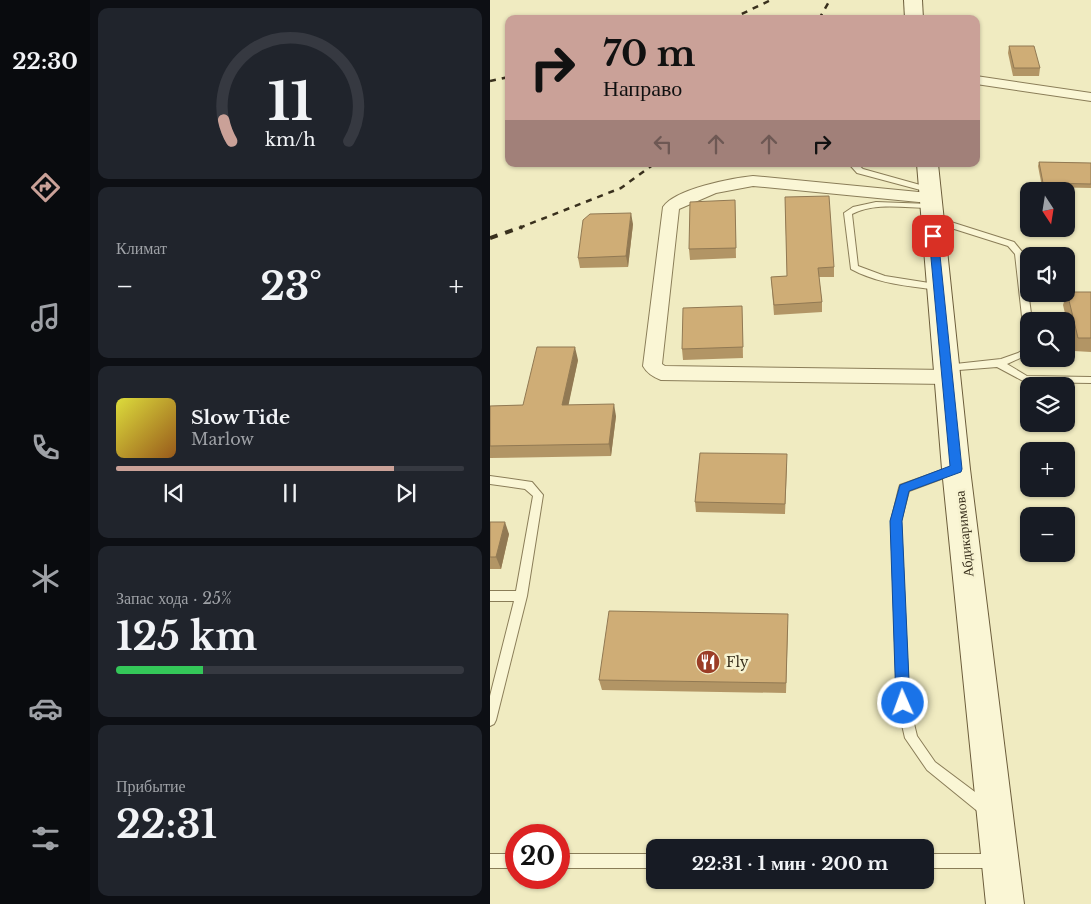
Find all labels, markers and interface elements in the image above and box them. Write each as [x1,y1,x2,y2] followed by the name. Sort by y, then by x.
[603,32,696,75] text: 70 m
[520,35,585,100] icon: right
[12,48,78,75] text: 22:30
[267,70,313,134] text: 11
[603,75,682,102] text: Направо
[265,129,315,151] text: km/h
[649,130,677,158] icon: left
[702,130,730,158] icon: ahead
[755,130,783,158] icon: ahead
[808,130,836,158] icon: right
[28,170,63,205] icon: directions
[1020,182,1075,238] north arrow
[1020,182,1075,562] map controls
[912,215,954,257] pin
[919,222,947,250] icon: arrive
[116,238,167,258] text: Климат
[1020,247,1075,302] button: sound
[260,263,322,310] text: 23°
[116,269,134,304] text: −
[449,269,464,304] text: +
[28,300,63,335] icon: music
[1020,312,1075,367] button: search
[1020,377,1075,432] button: layers
[191,406,290,429] text: Slow Tide
[191,429,254,449] text: Marlow
[28,430,63,465] icon: phone
[1020,442,1075,497] button: +
[160,479,188,507] icon: previous
[276,479,304,507] icon: pause
[392,479,420,507] icon: next
[950,489,977,578] street label: Абдикаримова
[1020,507,1075,562] button: −
[28,561,63,596] icon: climate
[116,588,232,608] text: Запас хода · 25%
[116,613,257,660] text: 125 km
[695,649,721,675] restaurant icon: Fly
[726,653,749,671] place label: Fly
[876,676,928,728] position arrow
[28,691,63,726] icon: car
[116,776,186,796] text: Прибытие
[116,801,217,848] text: 22:31
[28,821,63,856] icon: filters
[505,824,570,889] speed limit sign: 20
[692,852,888,875] text: 22:31 · 1 мин · 200 m

